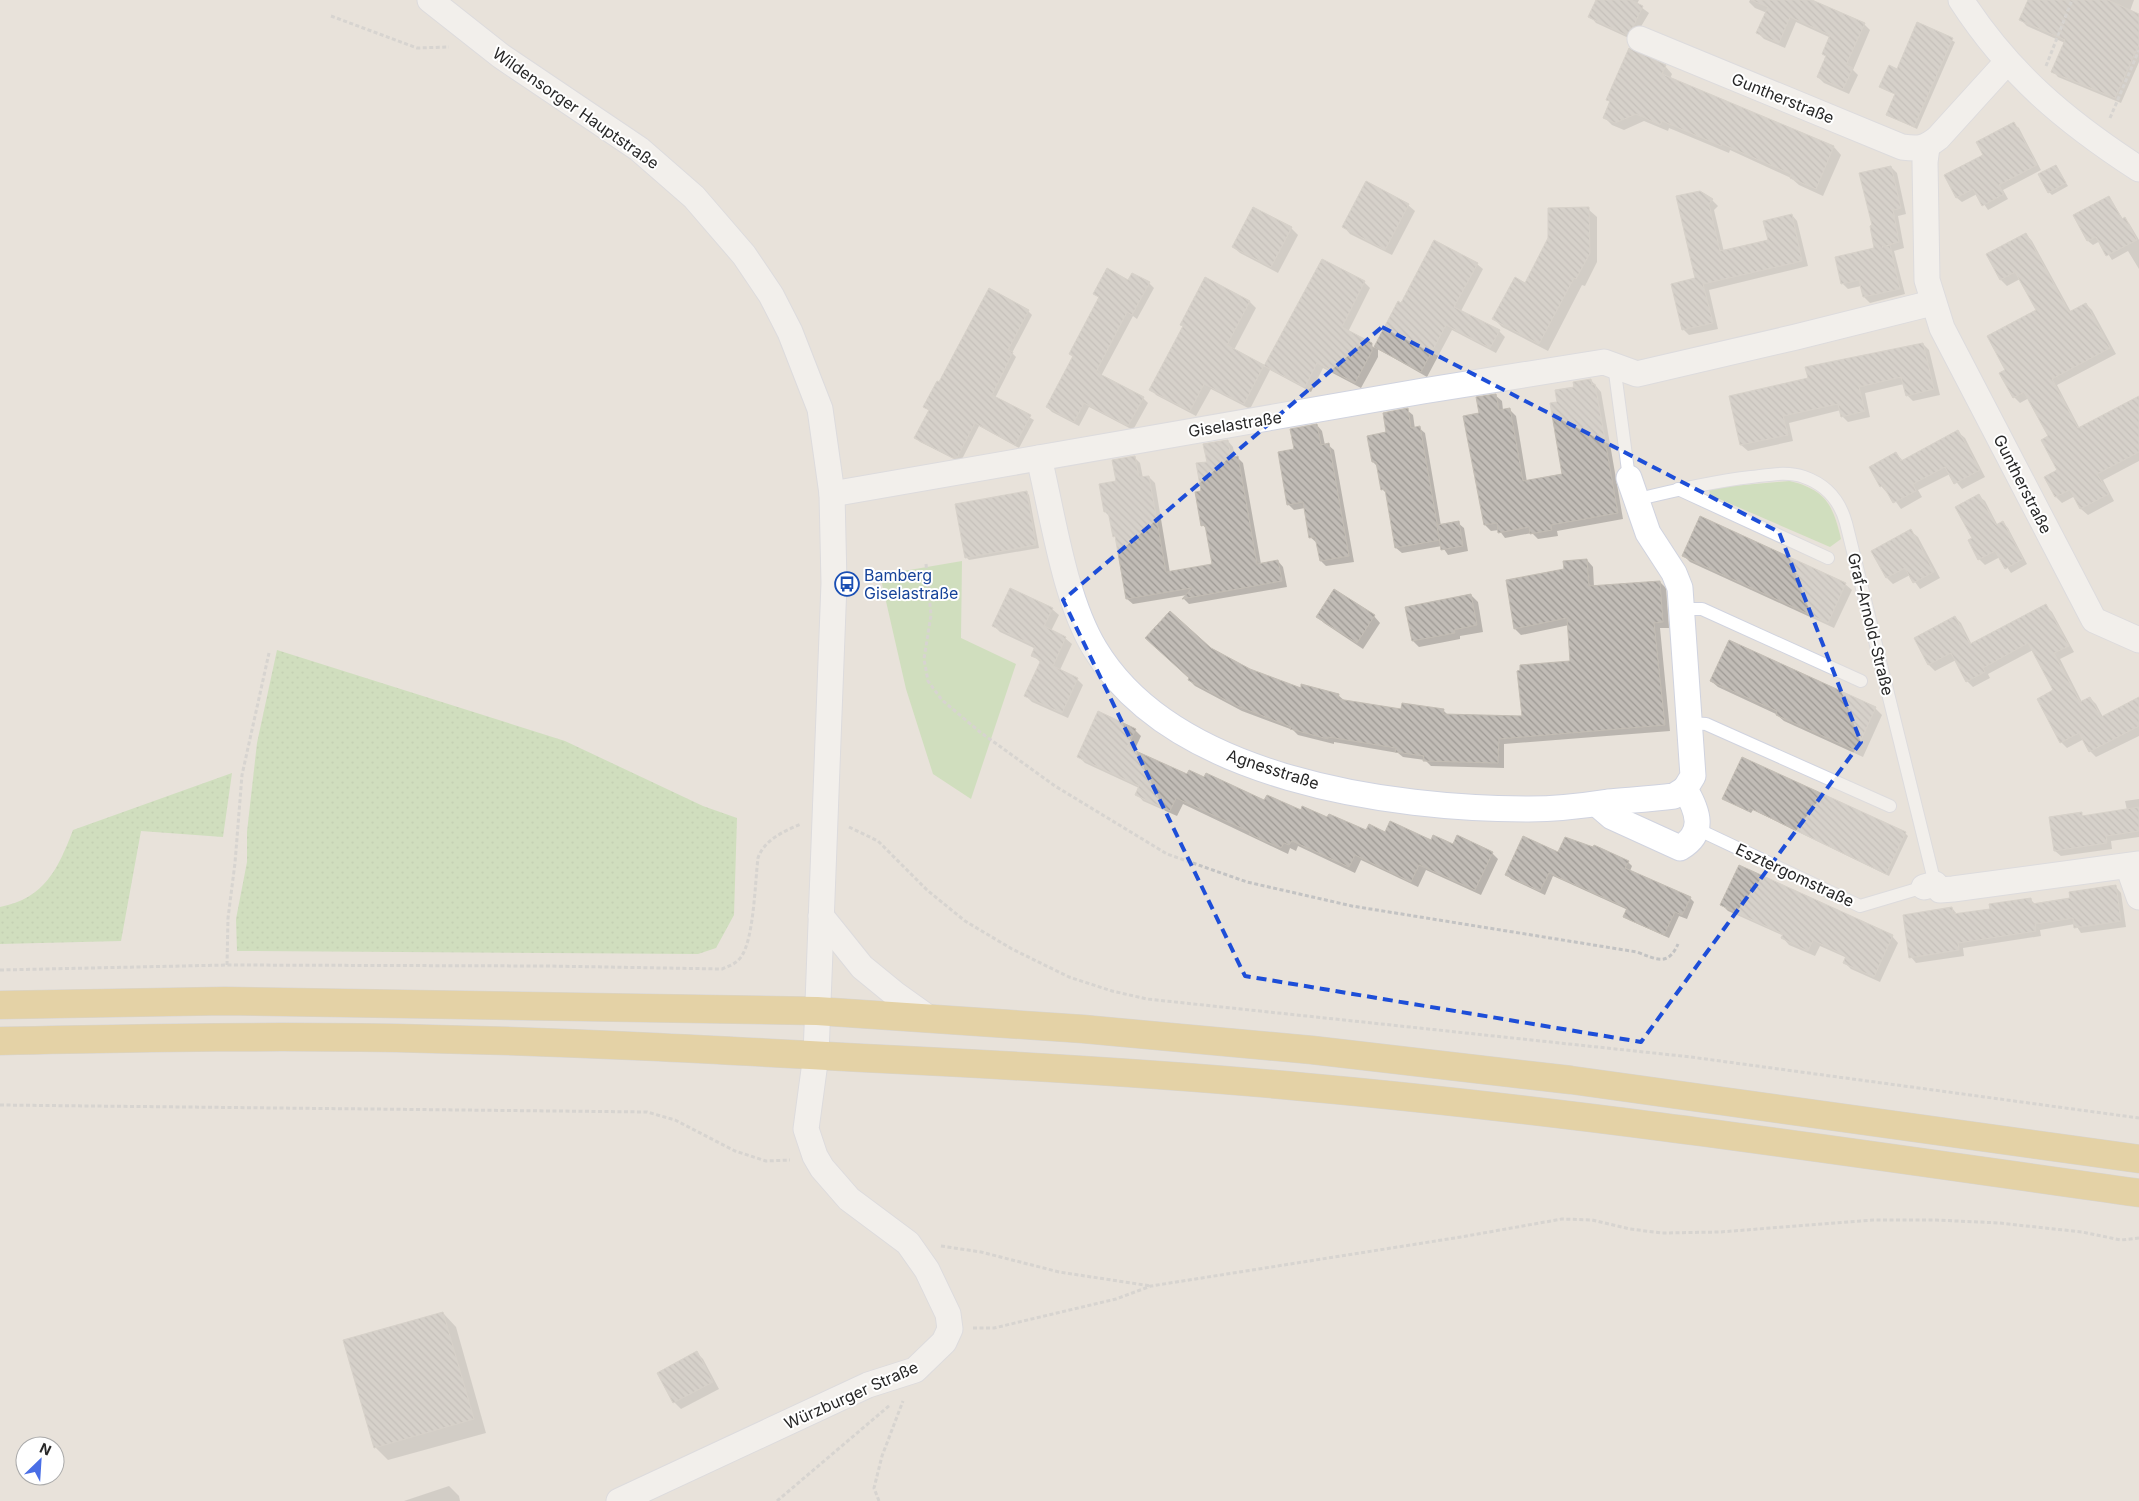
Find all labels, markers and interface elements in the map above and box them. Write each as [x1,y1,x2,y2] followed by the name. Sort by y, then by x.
[489,43,663,173] street label: Wildensorger Hauptstraße
[1729,68,1837,128] street label: Guntherstraße
[1187,407,1283,441] street label: Giselastraße
[1989,431,2057,537] street label: Guntherstraße
[1844,551,1898,697] street label: Graf-Arnold-Straße
[864,565,958,603] place label: Bamberg Giselastraße
[834,571,860,597] bus stop icon: Bamberg Giselastraße
[1224,745,1322,793] street label: Agnesstraße
[1733,839,1857,911] street label: Esztergomstraße
[781,1356,921,1434] street label: Würzburger Straße
[15,1436,65,1486] north arrow
[37,1439,54,1459] text: N

